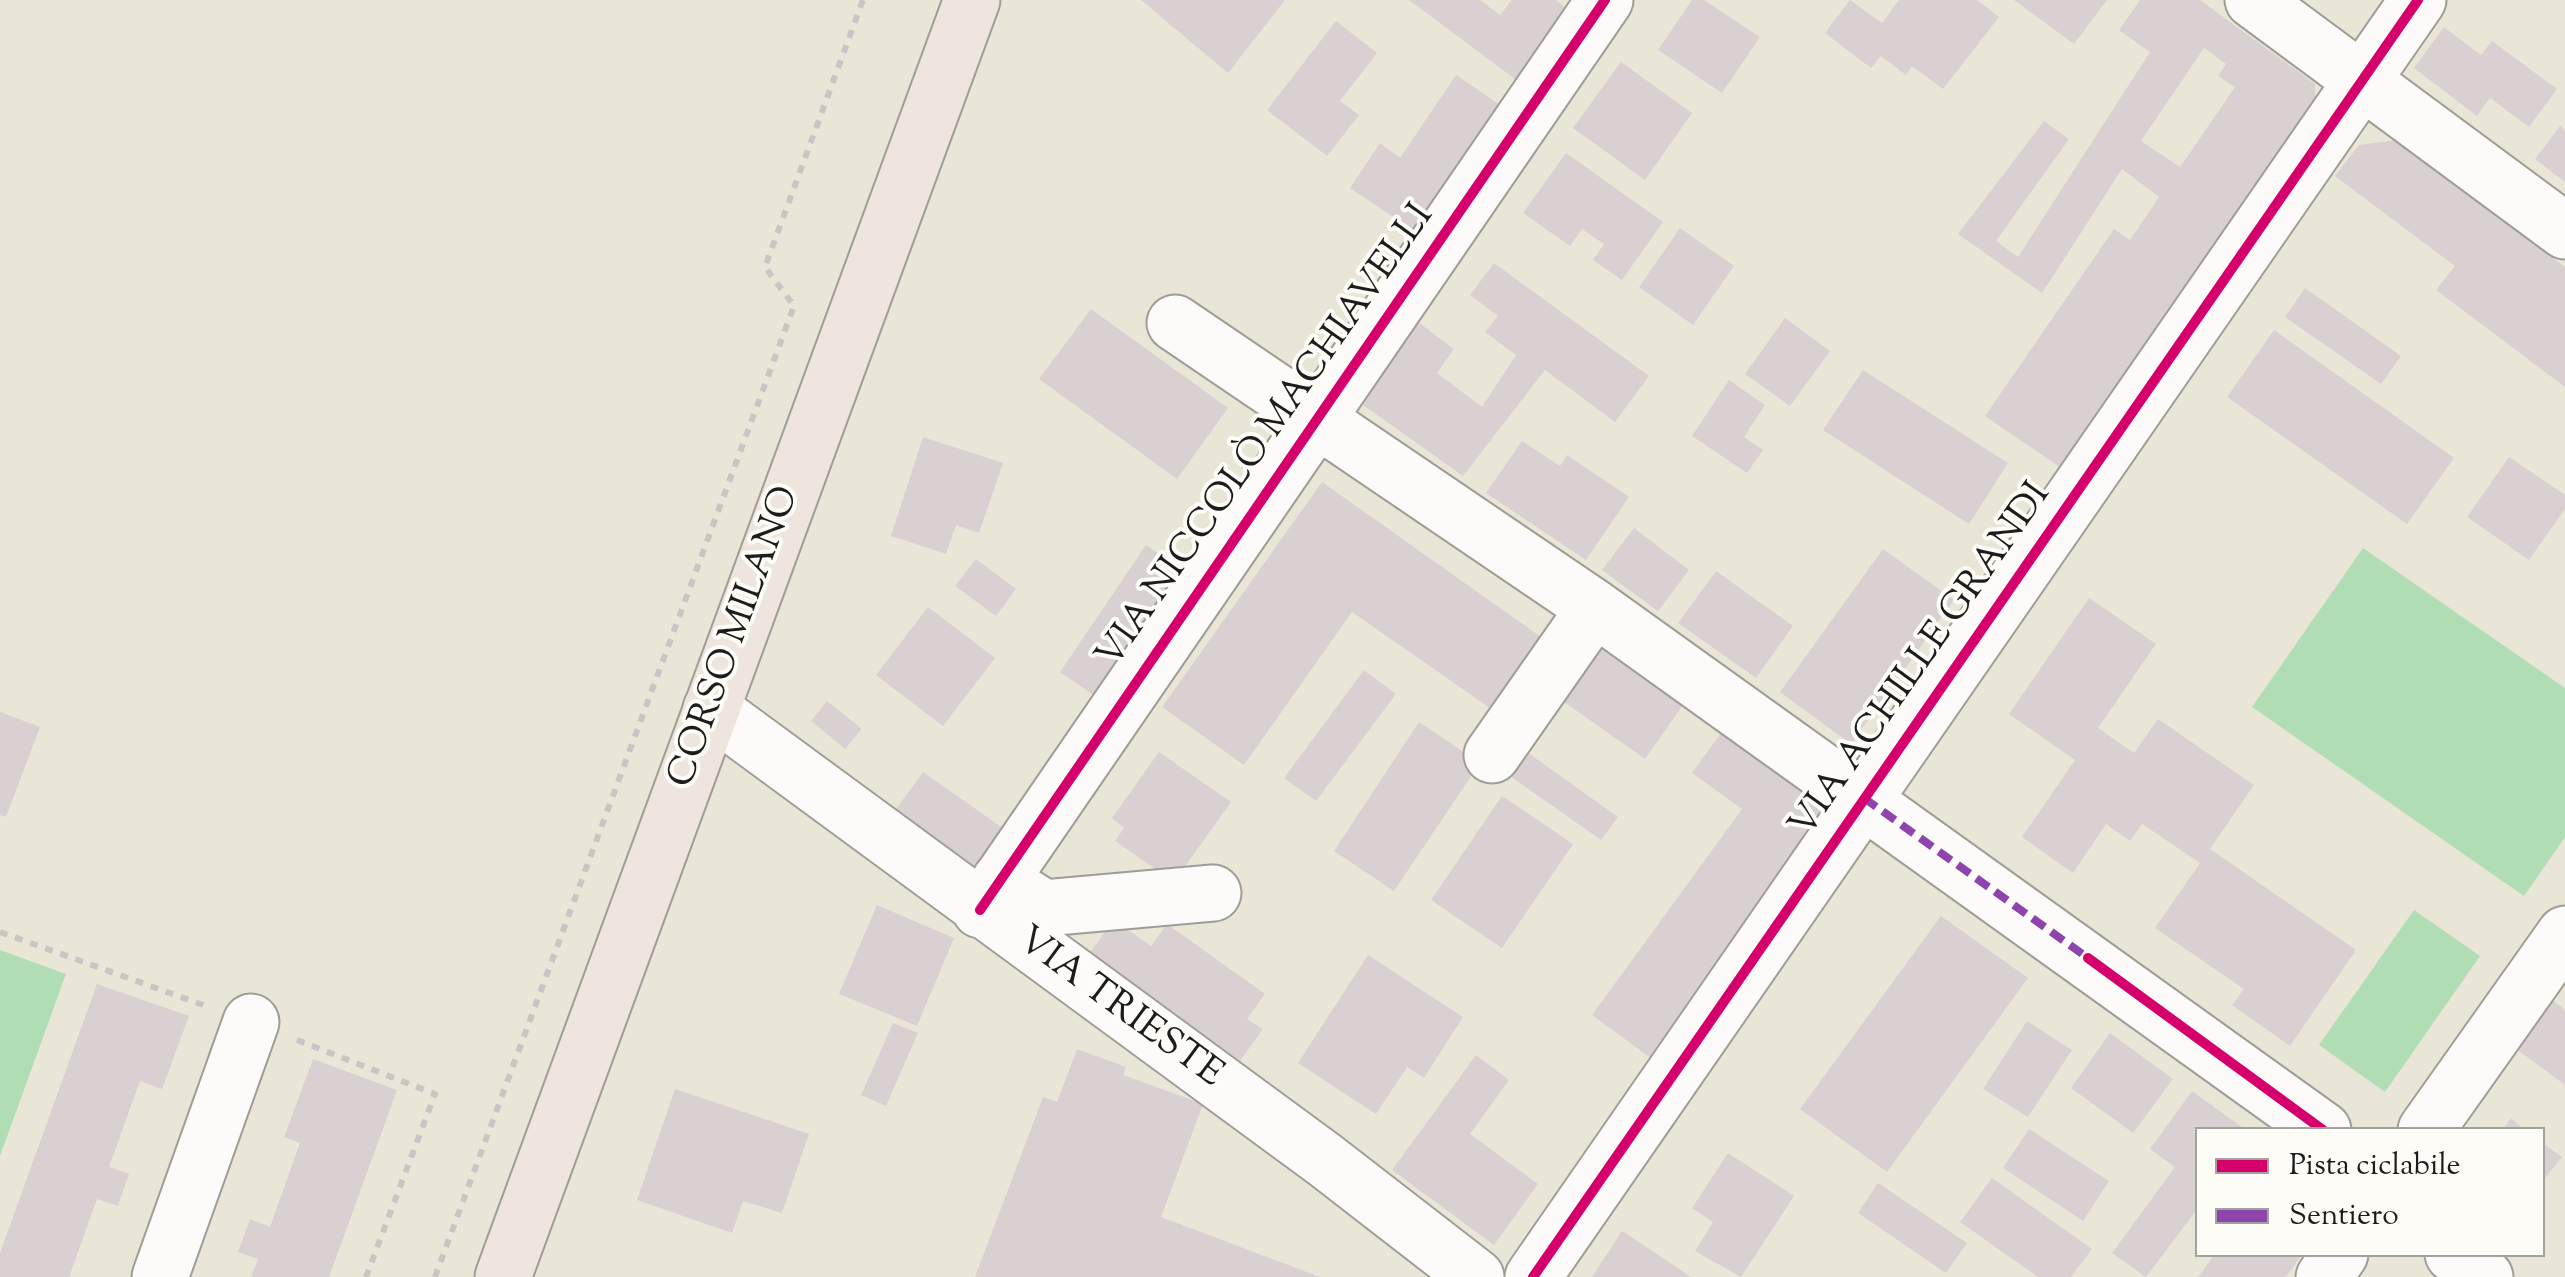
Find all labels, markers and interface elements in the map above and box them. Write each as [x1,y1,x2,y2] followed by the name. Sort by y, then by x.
[1090,197,1446,679] street label: VIA NICCOLÒ MACHIAVELLI
[1783,476,2063,848] street label: VIA ACHILLE GRANDI
[661,481,813,795] street label: CORSO MILANO
[1006,920,1230,1100] street label: VIA TRIESTE
[2195,1127,2545,1257] legend
[2289,1145,2461,1188] text: Pista ciclabile
[2289,1195,2399,1238] text: Sentiero

